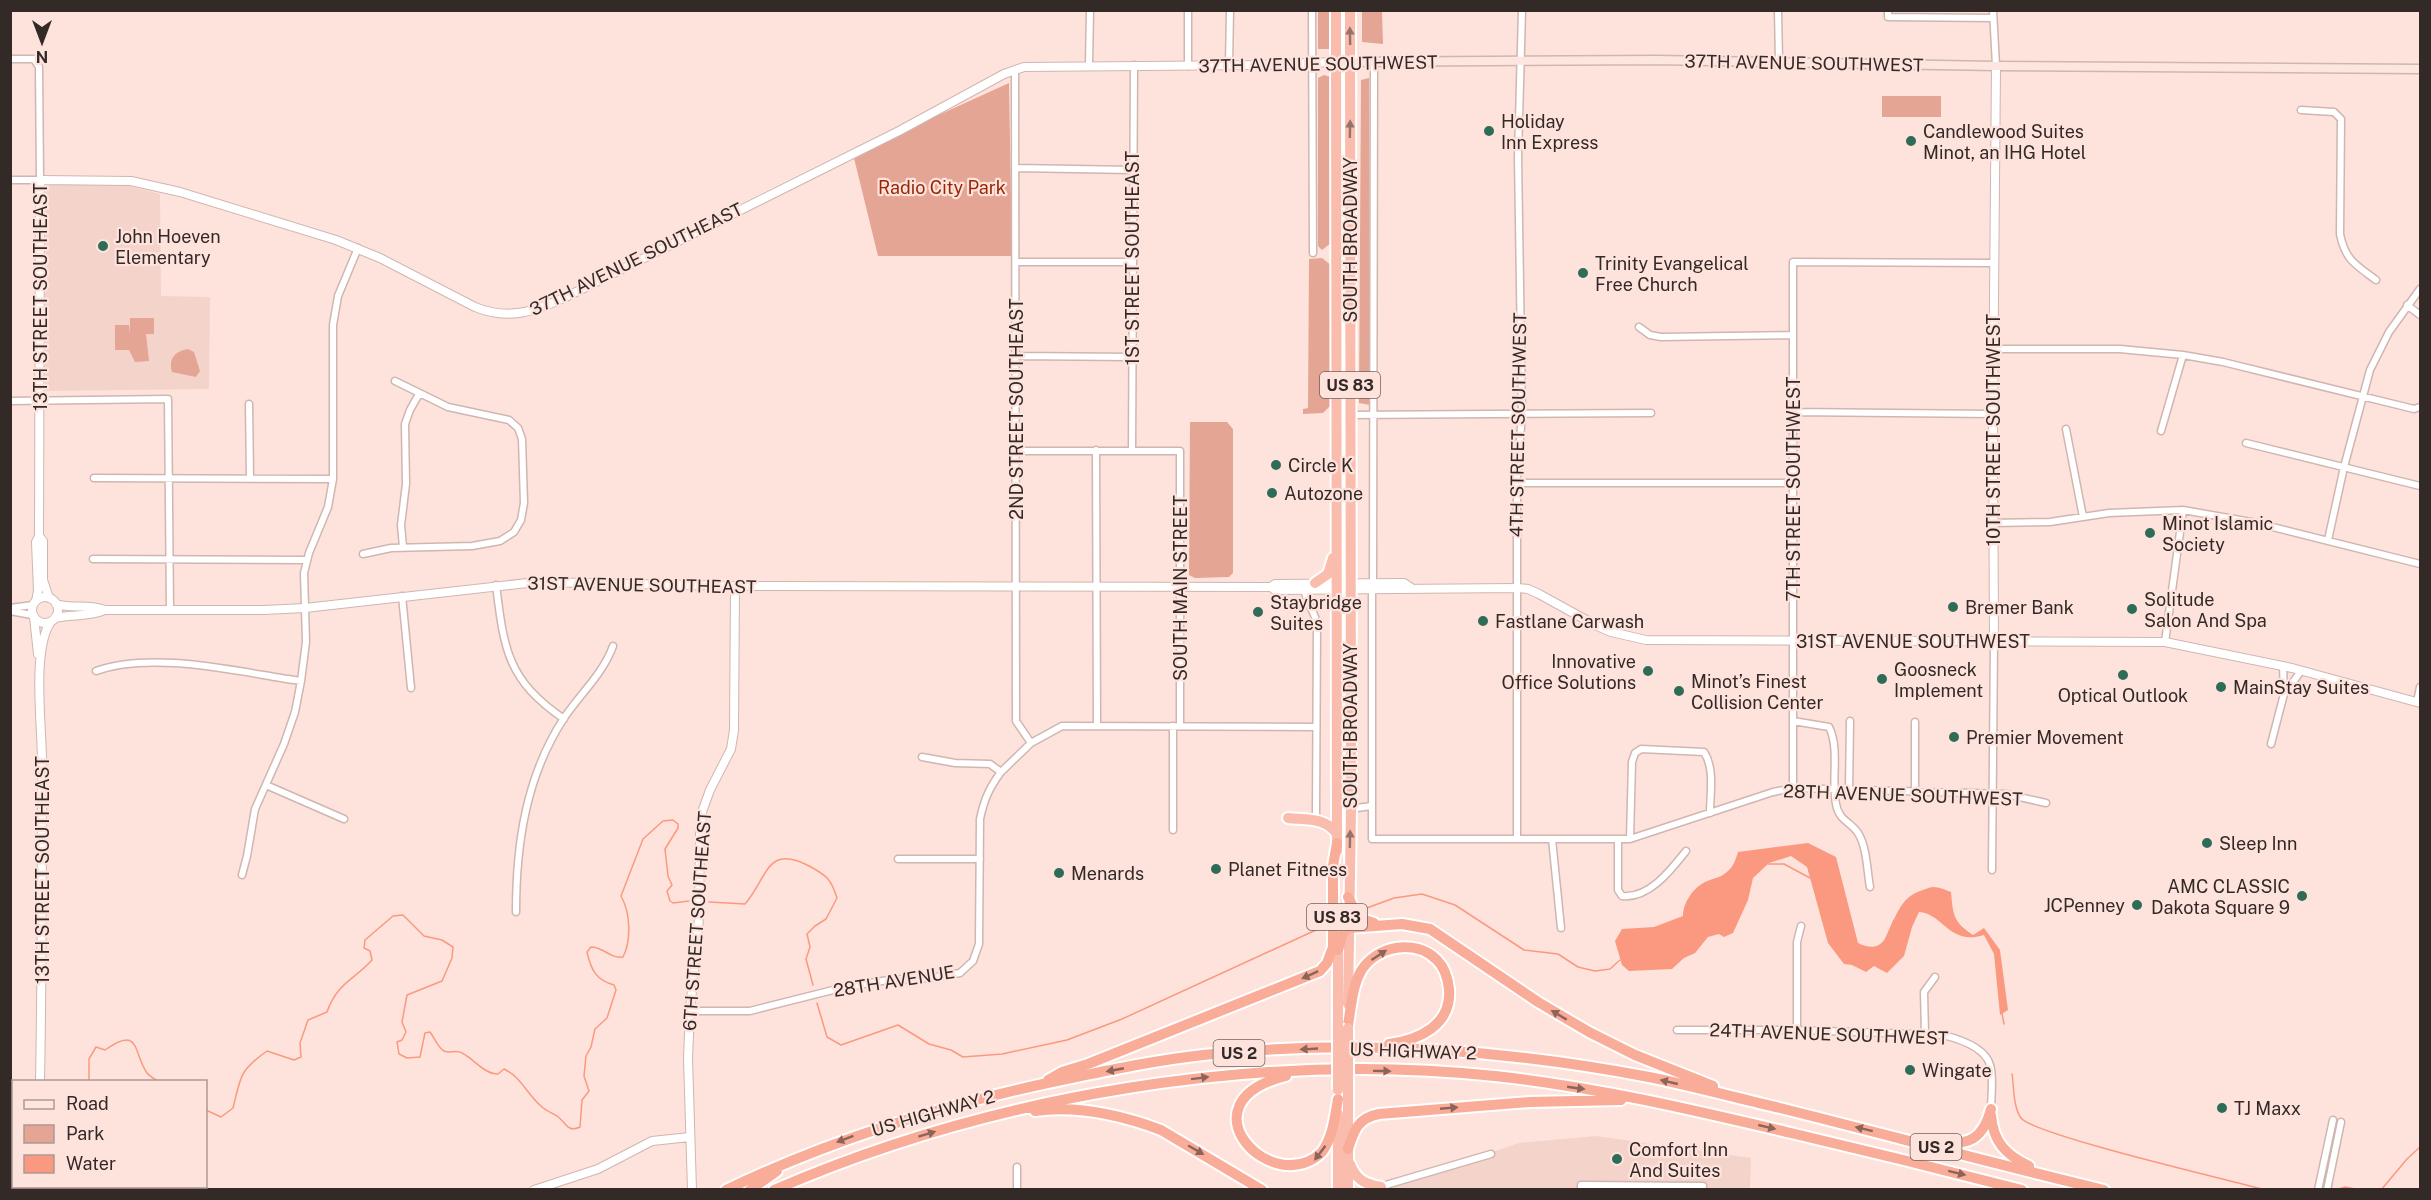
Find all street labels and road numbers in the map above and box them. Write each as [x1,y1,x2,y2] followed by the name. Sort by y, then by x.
[1684,50,1924,76] street label: 37TH AVENUE SOUTHWEST
[1198,51,1438,77] street label: 37TH AVENUE SOUTHWEST
[1122,150,1143,365] street label: 1ST STREET SOUTHEAST
[1340,157,1361,323] street label: SOUTH BROADWAY
[30,183,51,411] street label: 13TH STREET SOUTHEAST
[526,198,746,320] street label: 37TH AVENUE SOUTHEAST
[1006,298,1027,520] street label: 2ND STREET SOUTHEAST
[1506,312,1530,538] street label: 4TH STREET SOUTHWEST
[1983,314,2004,546] street label: 10TH STREET SOUTHWEST
[1320,372,1380,398] road number: US 83
[1783,376,1804,601] street label: 7TH STREET SOUTHWEST
[1170,495,1191,681] street label: SOUTH MAIN STREET
[527,573,757,598] street label: 31ST AVENUE SOUTHEAST
[1796,631,2030,652] street label: 31ST AVENUE SOUTHWEST
[1340,643,1361,809] street label: SOUTH BROADWAY
[32,756,53,984] street label: 13TH STREET SOUTHEAST
[1783,780,2023,810] street label: 28TH AVENUE SOUTHWEST
[679,810,715,1032] street label: 6TH STREET SOUTHEAST
[1307,904,1367,930] road number: US 83
[832,961,956,1001] street label: 28TH AVENUE
[1709,1019,1949,1049] street label: 24TH AVENUE SOUTHWEST
[1349,1038,1477,1064] street label: US HIGHWAY 2
[1214,1040,1264,1066] road number: US 2
[869,1085,997,1141] street label: US HIGHWAY 2
[1910,1134,1962,1160] road number: US 2

